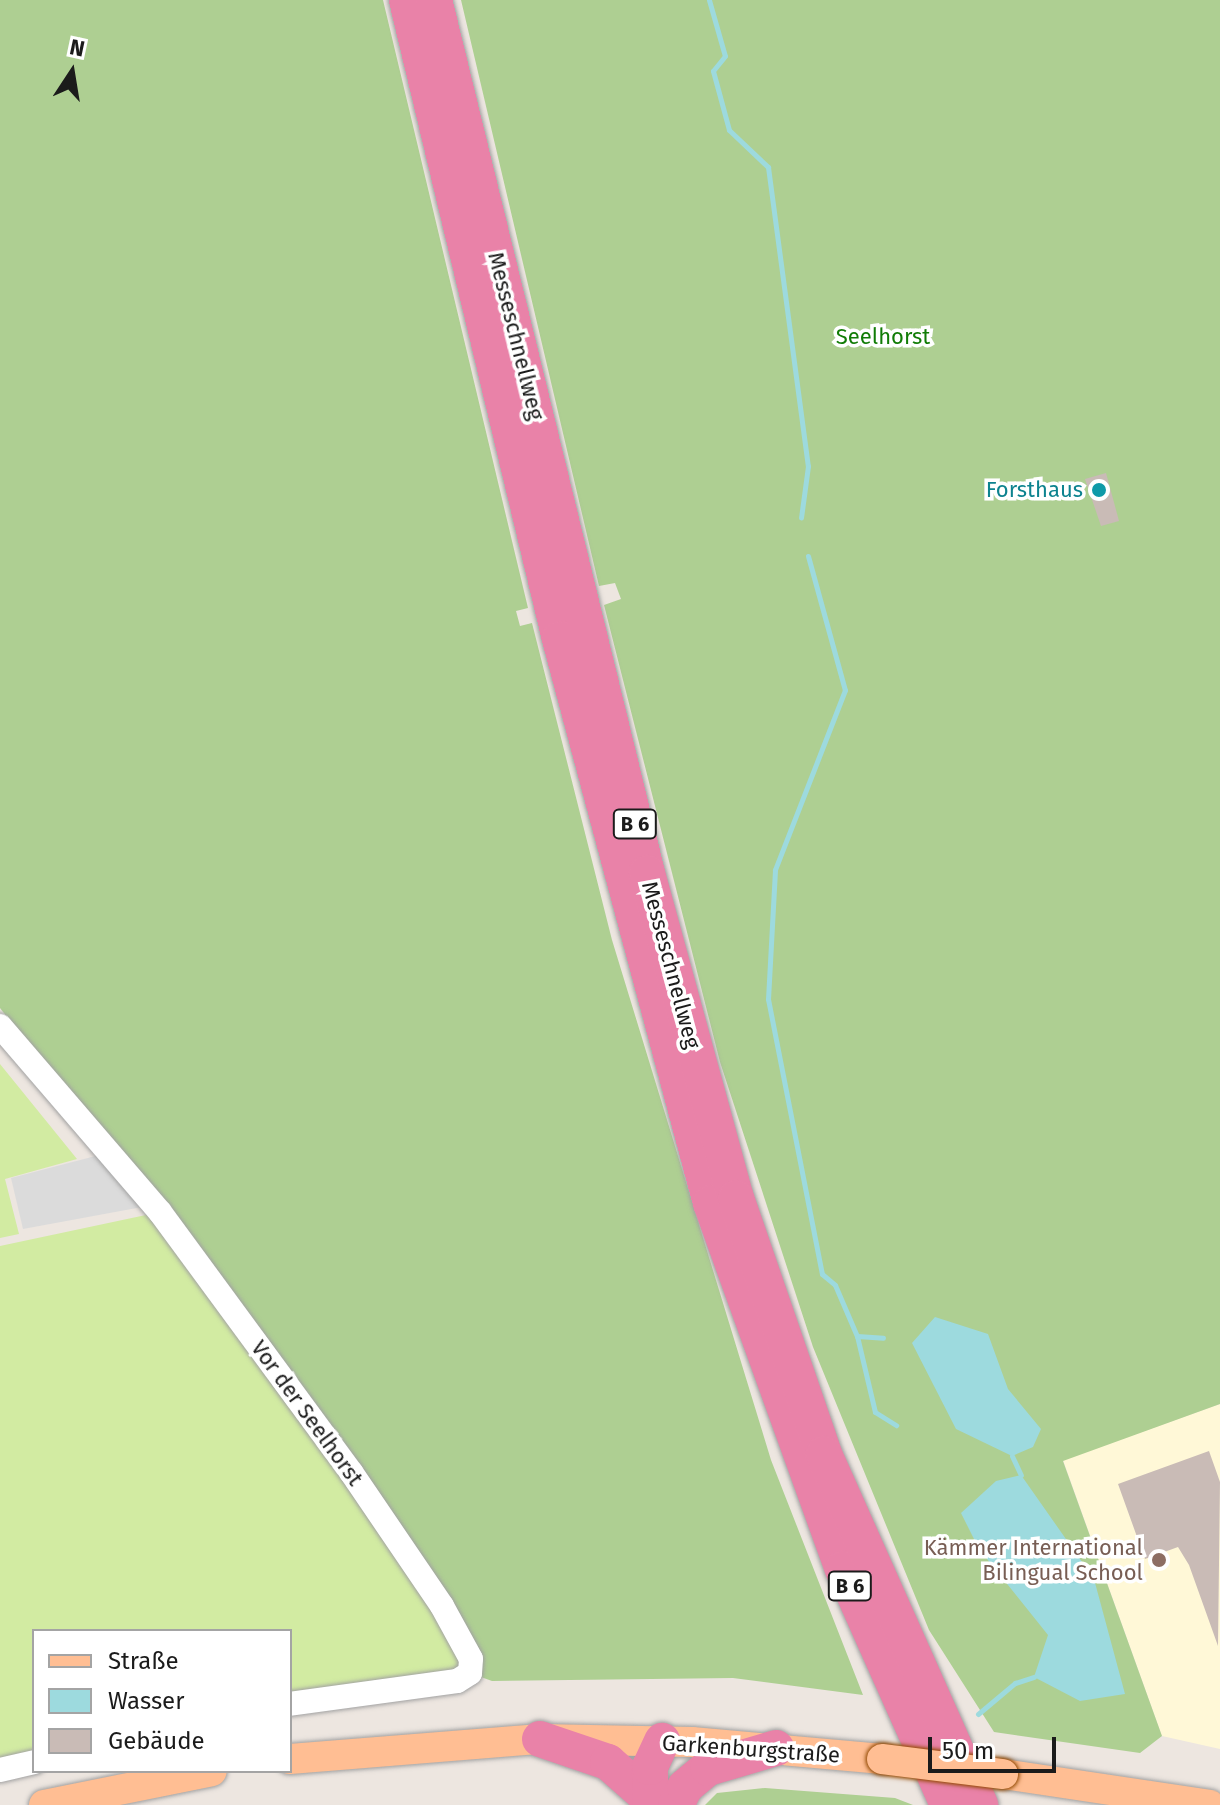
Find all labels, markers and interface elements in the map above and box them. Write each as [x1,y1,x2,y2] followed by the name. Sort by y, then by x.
[32,32,112,112] north arrow
[67,33,87,63] text: N
[482,249,550,423] street label: Messeschnellweg
[836,324,930,350] park label: Seelhorst
[986,477,1083,503] place label: Forsthaus
[1090,481,1108,499] marker: Forsthaus
[611,808,659,840] road number: B 6
[636,878,706,1052] street label: Messeschnellweg
[246,1335,368,1491] street label: Vor der Seelhorst
[924,1534,1143,1586] place label: Kämmer International Bilingual School
[1150,1551,1168,1569] marker: Kämmer International Bilingual School
[826,1570,874,1602] road number: B 6
[32,1629,292,1773] legend
[108,1647,179,1675] text: Straße
[108,1687,184,1715] text: Wasser
[932,1721,1060,1771] scale bar
[108,1727,205,1755] text: Gebäude
[661,1730,841,1768] street label: Garkenburgstraße
[942,1737,994,1765] text: 50 m

